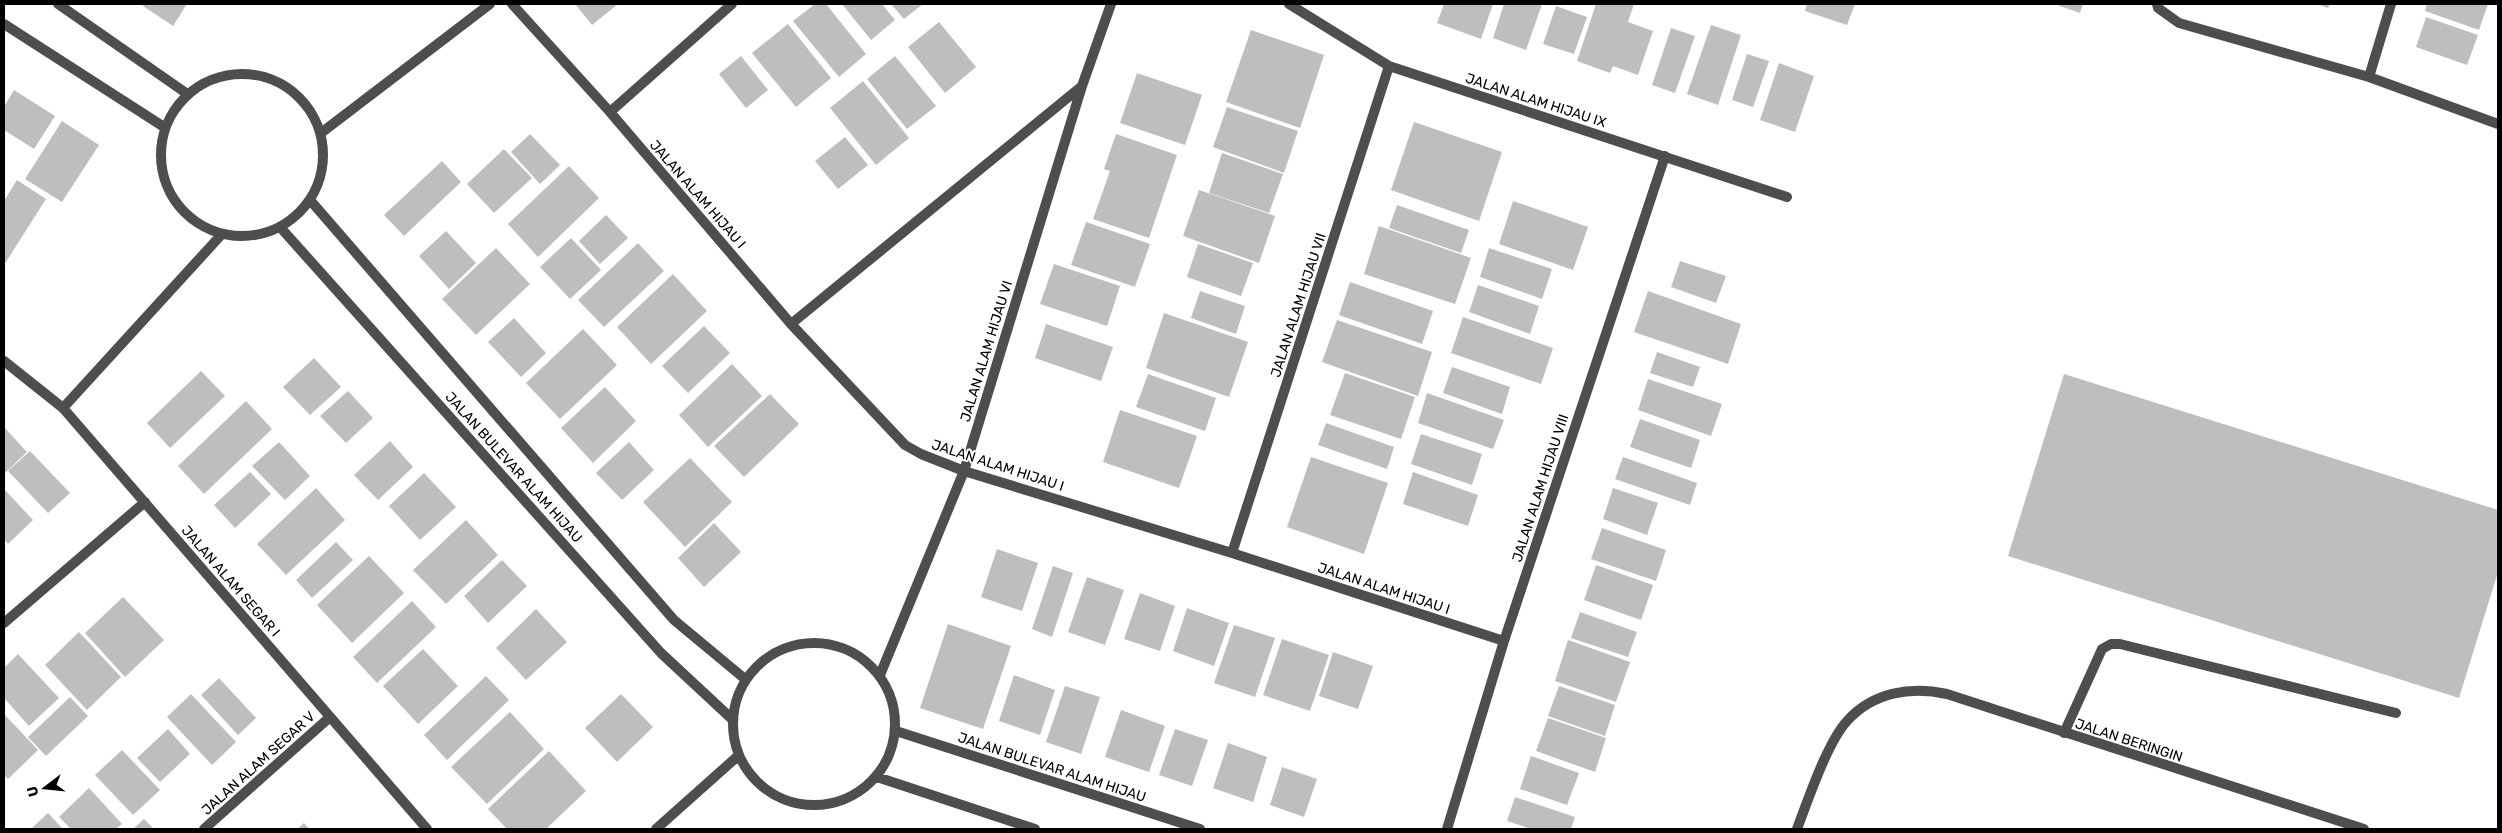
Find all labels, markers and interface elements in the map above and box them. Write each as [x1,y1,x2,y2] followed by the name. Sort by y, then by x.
[1463,70,1608,131] street label: JALAN ALAM HIJAU IX
[646,137,749,252] street label: JALAN ALAM HIJAU I
[1267,231,1330,379] street label: JALAN ALAM HIJAU VII
[957,278,1016,424] street label: JALAN ALAM HIJAU VI
[441,389,586,546] street label: JALAN BULEVAR ALAM HIJAU
[1509,412,1572,564] street label: JALAN ALAM HIJAU VIII
[930,436,1066,495] street label: JALAN ALAM HIJAU I
[178,522,283,640] street label: JALAN ALAM SEGAR I
[1316,559,1452,618] street label: JALAN ALAM HIJAU I
[198,708,318,819] street label: JALAN ALAM SEGAR V
[2073,715,2185,766] street label: JALAN BERINGIN
[956,729,1148,806] street label: JALAN BULEVAR ALAM HIJAU
[20,763,70,813] north arrow
[23,784,43,799] text: U

